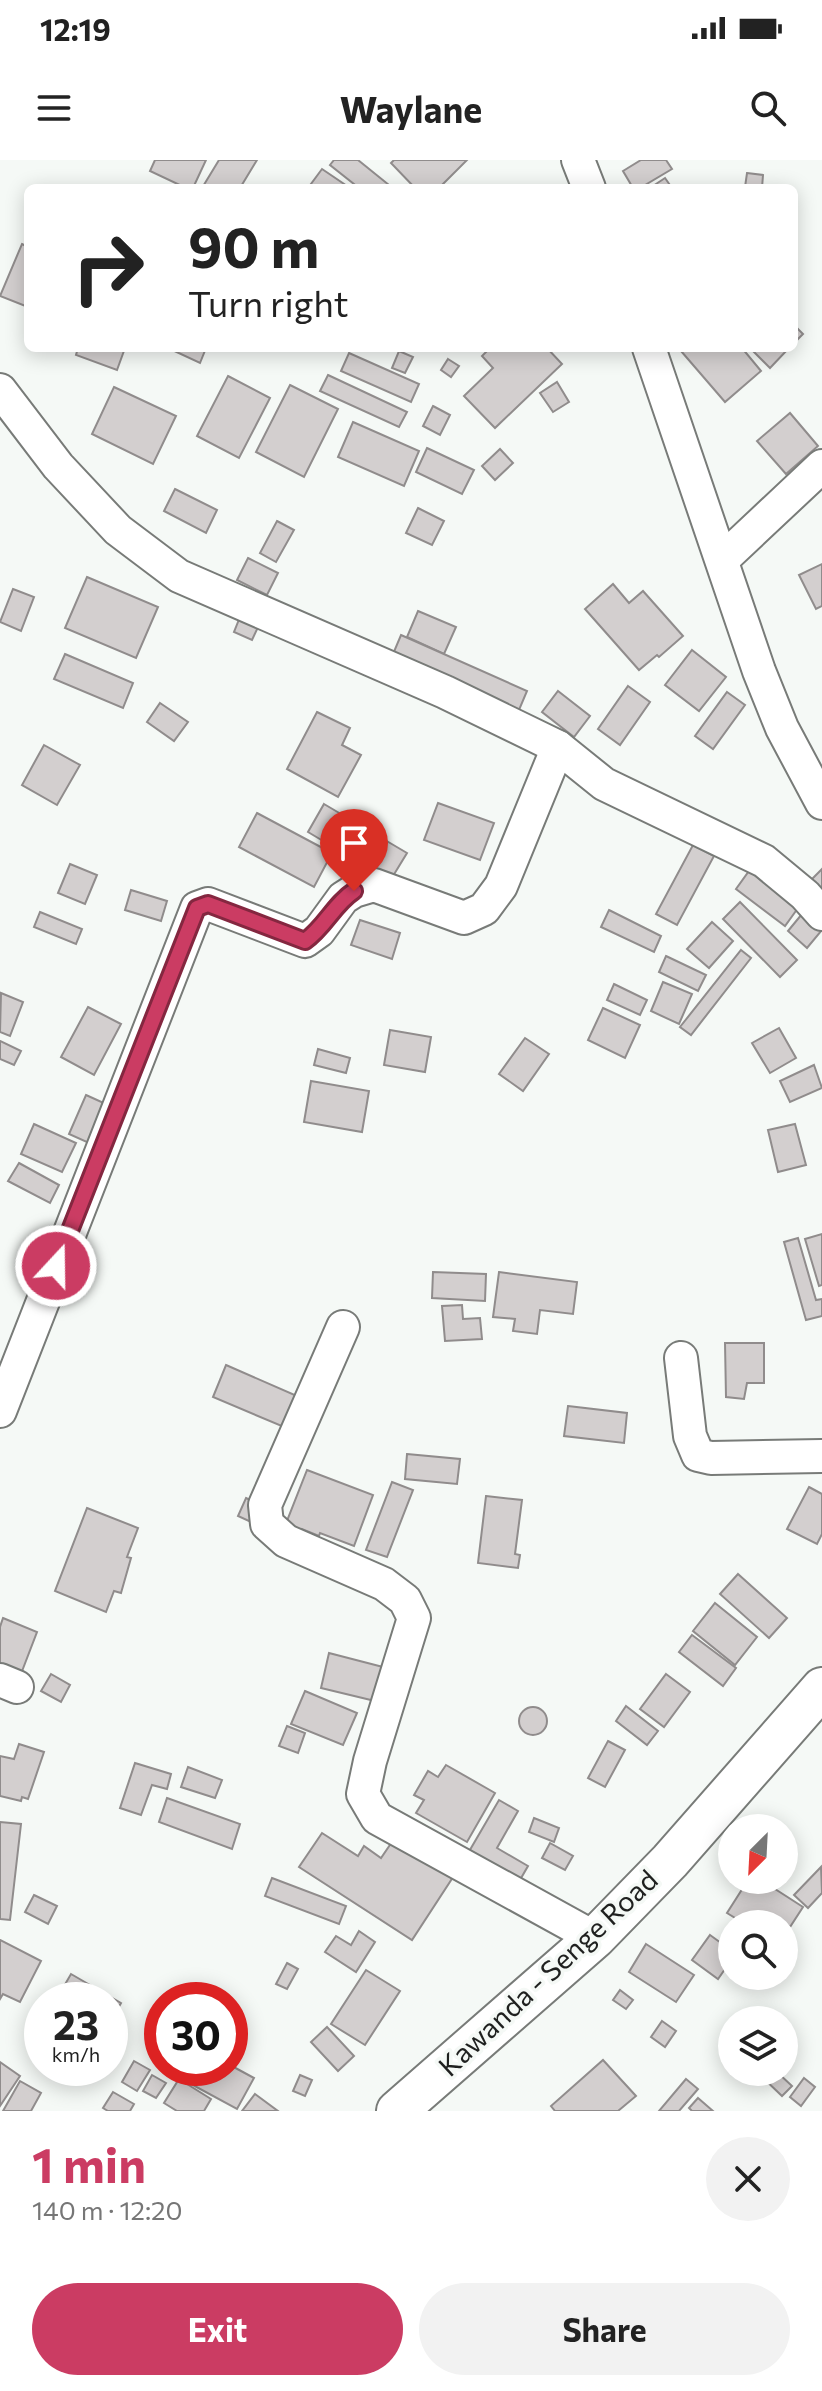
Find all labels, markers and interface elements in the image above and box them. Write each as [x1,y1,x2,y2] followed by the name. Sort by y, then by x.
[40,10,111,47] text: 12:19
[32,86,76,130] icon: menu
[340,86,482,130] text: Waylane
[746,86,790,130] icon: search
[188,211,319,280] text: 90 m
[56,216,160,320] icon: right
[188,280,349,324] text: Turn right
[320,809,388,891] pin
[332,821,376,865] icon: arrive
[14,1224,98,1308] position arrow
[718,1814,798,1894] north arrow
[718,1814,798,2086] map controls
[431,1862,664,2083] street label: Kawanda - Senge Road
[718,1910,798,1990] button: search
[144,1982,248,2086] speed limit sign: 30
[53,1999,99,2048] text: 23
[718,2006,798,2086] button: layers
[52,2042,100,2066] text: km/h
[32,2134,146,2193] text: 1 min
[706,2137,790,2221] button: close
[32,2194,182,2225] text: 140 m · 12:20
[32,2283,403,2375] button: Exit
[419,2283,790,2375] button: Share

